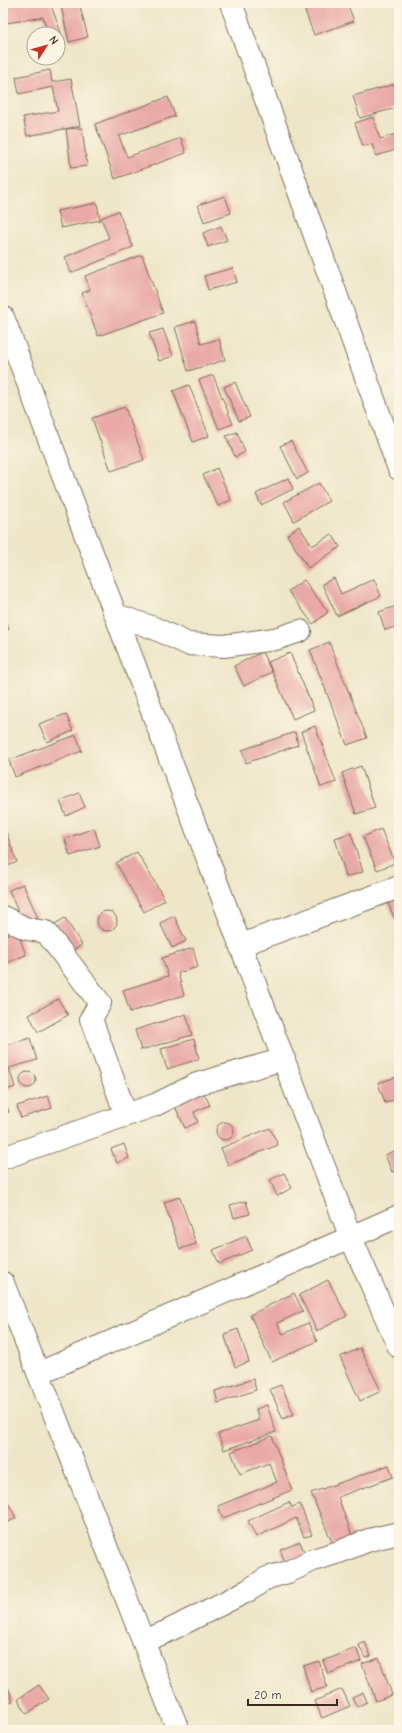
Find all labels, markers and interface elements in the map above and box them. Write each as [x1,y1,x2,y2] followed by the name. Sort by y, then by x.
[26,26,66,66] north arrow
[46,34,61,47] text: N
[248,1681,337,1707] scale bar
[254,1688,282,1702] text: 20 m

